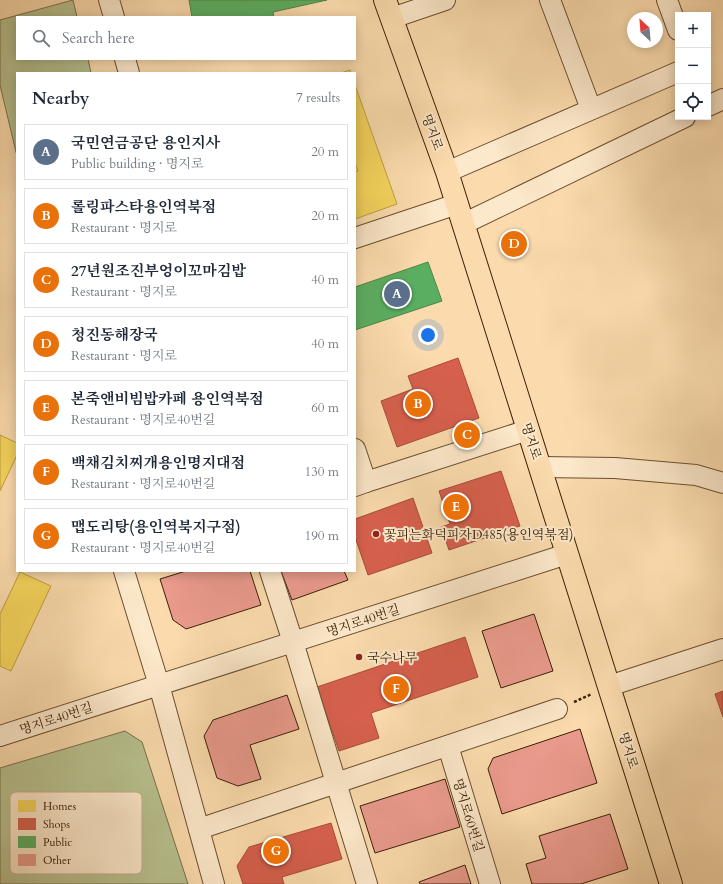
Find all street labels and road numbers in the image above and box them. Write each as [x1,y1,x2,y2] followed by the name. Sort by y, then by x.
[417,112,447,154] street label: 명지로
[517,421,546,462] street label: 명지로
[324,601,402,641] street label: 명지로40번길
[17,699,95,739] street label: 명지로40번길
[614,730,642,771] street label: 명지로
[448,776,488,854] street label: 명지로60번길

